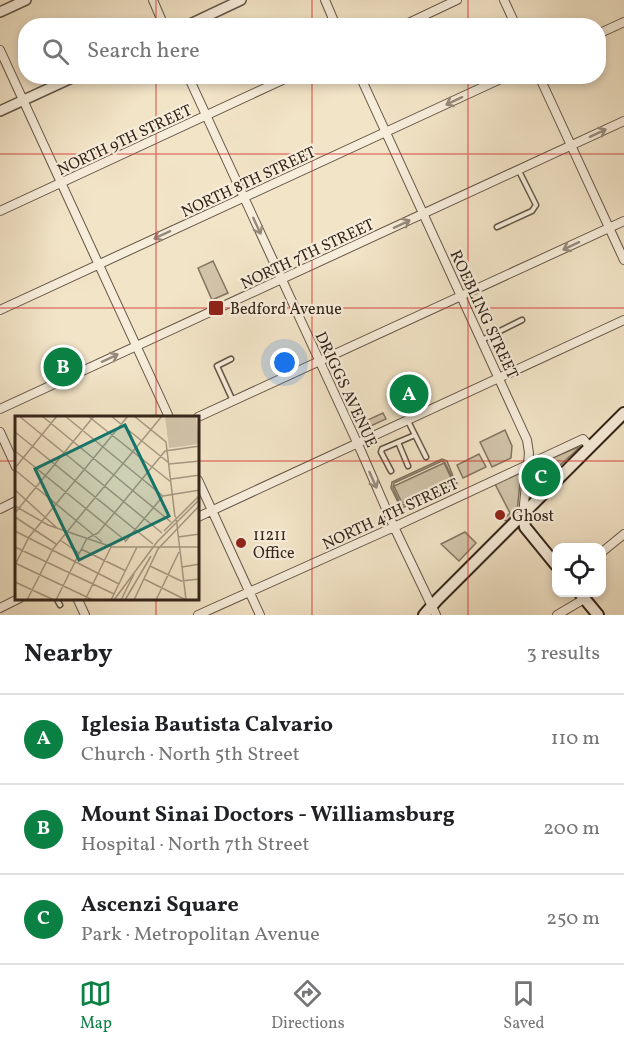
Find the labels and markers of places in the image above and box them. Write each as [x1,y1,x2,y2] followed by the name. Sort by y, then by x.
[207,299,225,317] marker: Bedford Avenue
[230,299,342,321] place label: Bedford Avenue
[44,344,82,389] pin: B
[390,372,428,416] pin: A
[522,454,560,500] pin: C
[512,506,555,528] place label: Ghost
[493,508,507,522] marker: Ghost
[253,525,295,565] place label: 11211 Office
[234,536,248,550] marker: 11211 Office

